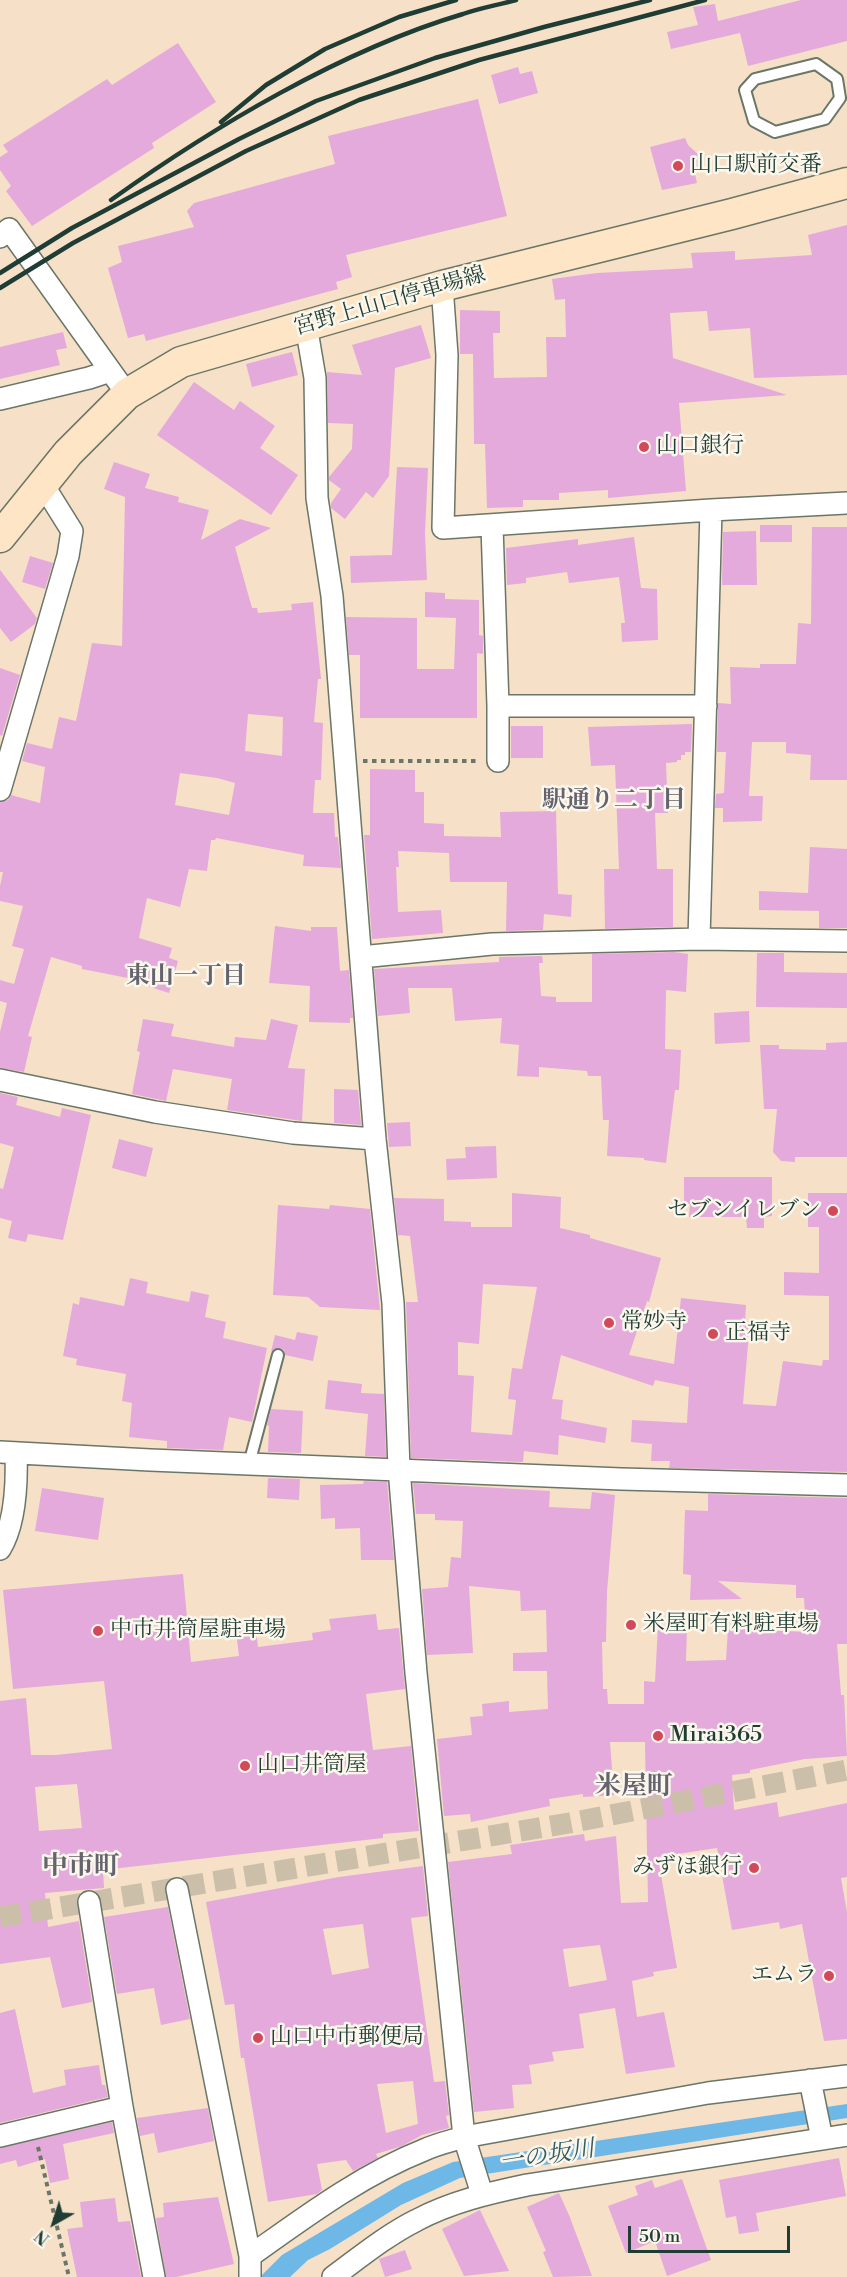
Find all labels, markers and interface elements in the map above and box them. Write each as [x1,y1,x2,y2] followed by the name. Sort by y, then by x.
[690,153,822,179] place label: 山口駅前交番
[671,159,685,173] marker: 山口駅前交番
[291,262,489,342] street label: 宮野上山口停車場線
[656,434,744,460] place label: 山口銀行
[637,440,651,454] marker: 山口銀行
[542,787,686,815] district label: 駅通り二丁目
[126,963,246,991] district label: 東山一丁目
[667,1198,821,1224] place label: セブンイレブン
[826,1204,840,1218] marker: セブンイレブン
[621,1310,687,1336] place label: 常妙寺
[602,1316,616,1330] marker: 常妙寺
[725,1321,791,1347] place label: 正福寺
[706,1327,720,1341] marker: 正福寺
[643,1612,819,1638] place label: 米屋町有料駐車場
[110,1618,286,1644] place label: 中市井筒屋駐車場
[624,1618,638,1632] marker: 米屋町有料駐車場
[91,1624,105,1638] marker: 中市井筒屋駐車場
[670,1723,762,1749] place label: Mirai365
[651,1729,665,1743] marker: Mirai365
[257,1753,367,1779] place label: 山口井筒屋
[238,1759,252,1773] marker: 山口井筒屋
[595,1772,673,1804] district label: 米屋町
[42,1852,120,1884] district label: 中市町
[632,1855,742,1881] place label: みずほ銀行
[747,1861,761,1875] marker: みずほ銀行
[751,1963,817,1989] place label: エムラ
[822,1969,836,1983] marker: エムラ
[270,2025,424,2051] place label: 山口中市郵便局
[251,2031,265,2045] marker: 山口中市郵便局
[497,2135,597,2179] water label: 一の坂川
[24,2193,84,2253] north arrow
[631,2214,793,2252] scale bar
[31,2225,54,2249] text: N
[639,2225,680,2248] text: 50 m

